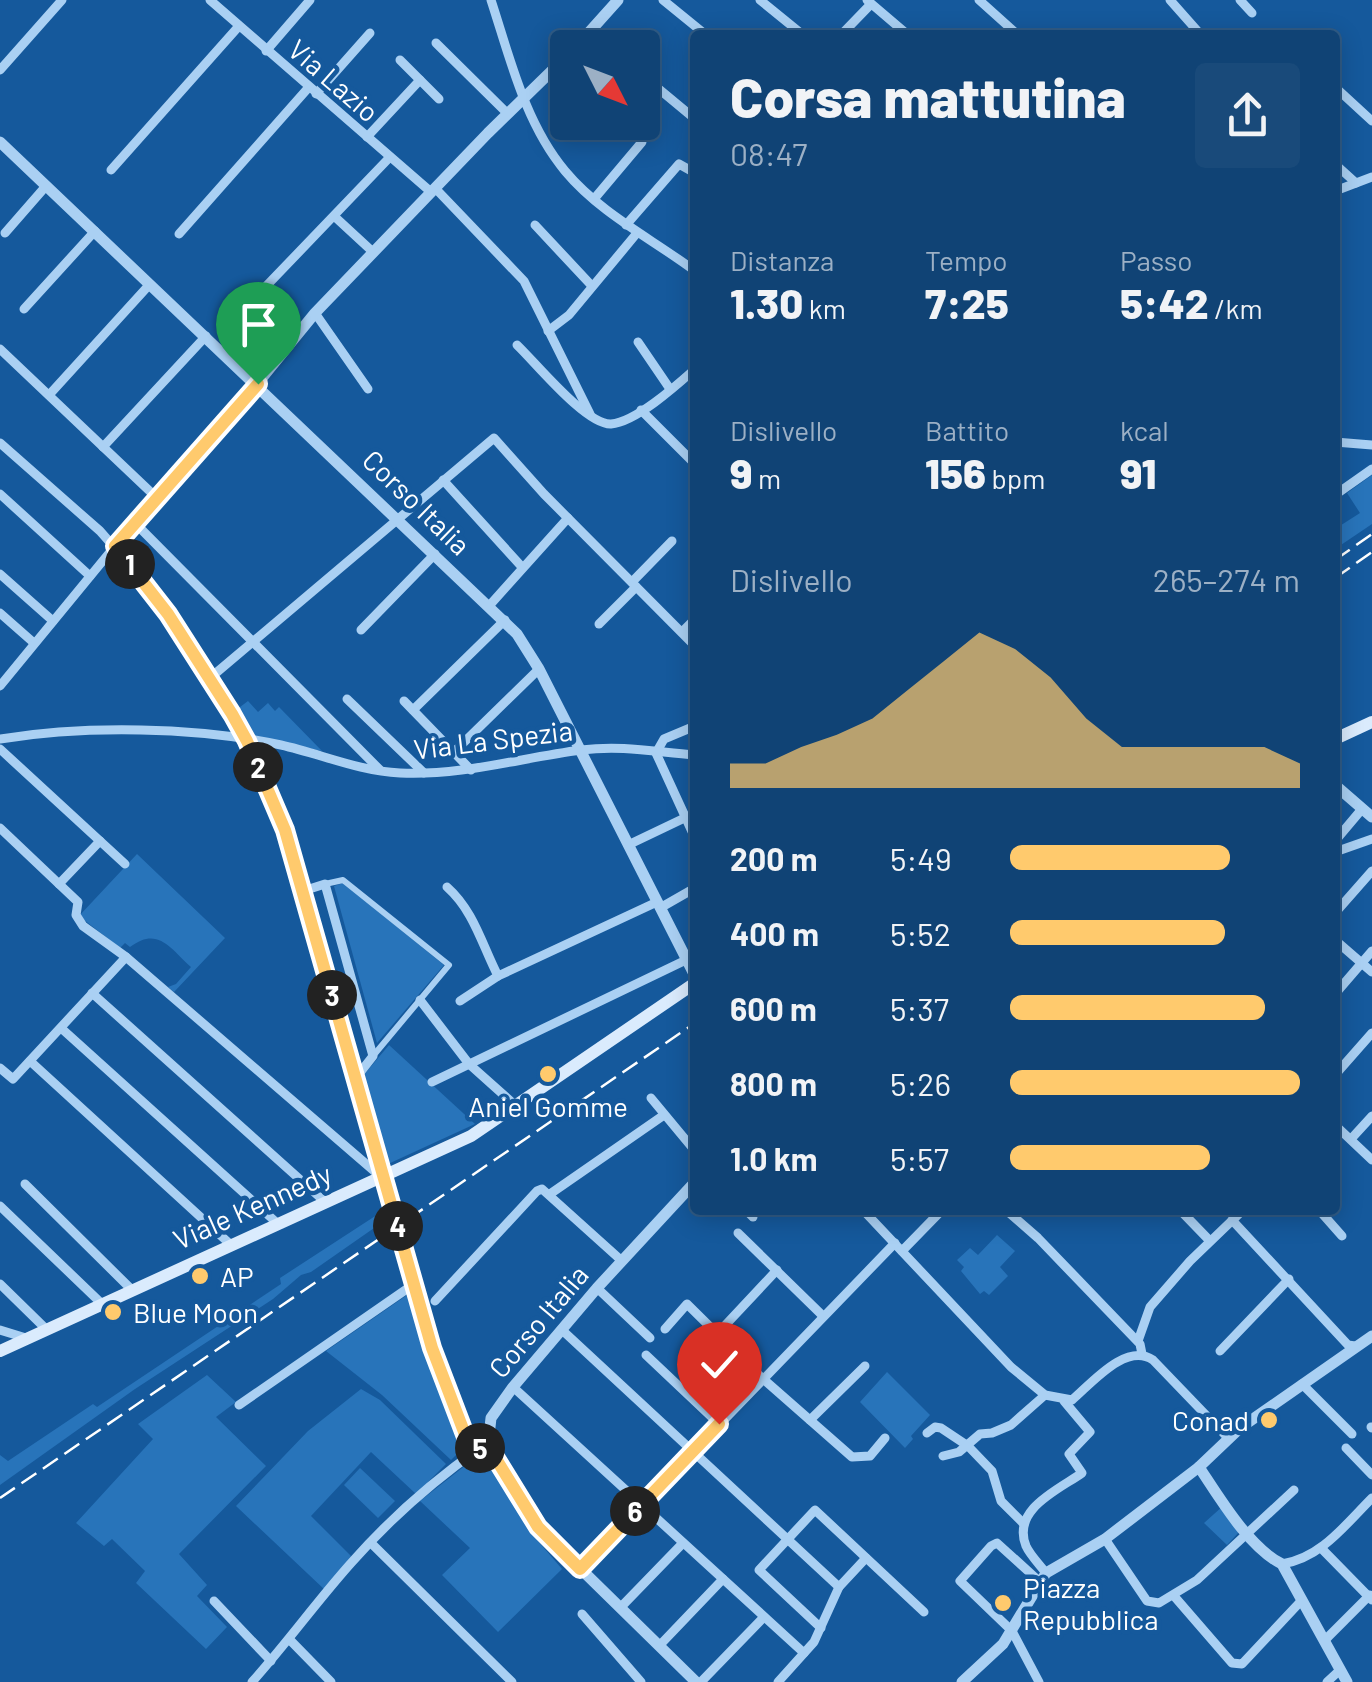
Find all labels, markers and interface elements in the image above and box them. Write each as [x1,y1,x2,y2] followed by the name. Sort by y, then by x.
[550,30,660,140] north arrow
[550,30,660,140] map controls
[282,32,386,128] street label: Via Lazio
[730,63,1126,129] text: Corsa mattutina
[1195,63,1300,168] button: share
[730,134,807,172] text: 08:47
[730,243,834,277] text: Distanza
[925,243,1008,277] text: Tempo
[1120,243,1193,277] text: Passo
[730,277,803,327] text: 1.30
[925,277,1009,327] text: 7:25
[1120,277,1209,327] text: 5:42
[216,282,301,385] pin
[803,291,846,325] text: km
[1209,291,1263,325] text: /km
[231,297,286,352] icon: arrive
[730,413,837,447] text: Dislivello
[925,413,1009,447] text: Battito
[1120,413,1169,447] text: kcal
[356,442,478,562] street label: Corso Italia
[730,447,752,497] text: 9
[925,447,986,497] text: 156
[1120,447,1157,497] text: 91
[752,461,781,495] text: m
[986,461,1045,495] text: bpm
[105,539,155,589] pin: 1
[125,547,135,581] text: 1
[730,560,853,598] text: Dislivello
[1153,560,1300,598] text: 265–274 m
[412,712,574,766] street label: Via La Spezia
[233,742,283,792] pin: 2
[250,750,266,784] text: 2
[730,839,818,877] text: 200 m
[890,839,952,877] text: 5:49
[730,914,819,952] text: 400 m
[890,914,951,952] text: 5:52
[307,970,357,1020] pin: 3
[324,978,340,1012] text: 3
[730,989,817,1027] text: 600 m
[890,989,949,1027] text: 5:37
[537,1063,559,1085] marker: Aniel Gomme
[730,1064,817,1102] text: 800 m
[890,1064,951,1102] text: 5:26
[468,1089,628,1123] place label: Aniel Gomme
[730,1139,818,1177] text: 1.0 km
[890,1139,949,1177] text: 5:57
[168,1156,336,1256] street label: Viale Kennedy
[373,1201,423,1251] pin: 4
[390,1209,406,1243] text: 4
[481,1258,595,1384] street label: Corso Italia
[220,1259,254,1293] place label: AP
[189,1265,211,1287] marker: AP
[133,1295,258,1329] place label: Blue Moon
[102,1301,124,1323] marker: Blue Moon
[677,1322,762,1425] pin
[692,1337,747,1392] icon: check
[1172,1403,1249,1437] place label: Conad
[1258,1409,1280,1431] marker: Conad
[455,1423,505,1473] pin: 5
[472,1431,488,1465] text: 5
[610,1486,660,1536] pin: 6
[627,1494,643,1528] text: 6
[1023,1570,1158,1636] place label: Piazza Repubblica
[992,1592,1014,1614] marker: Piazza Repubblica

